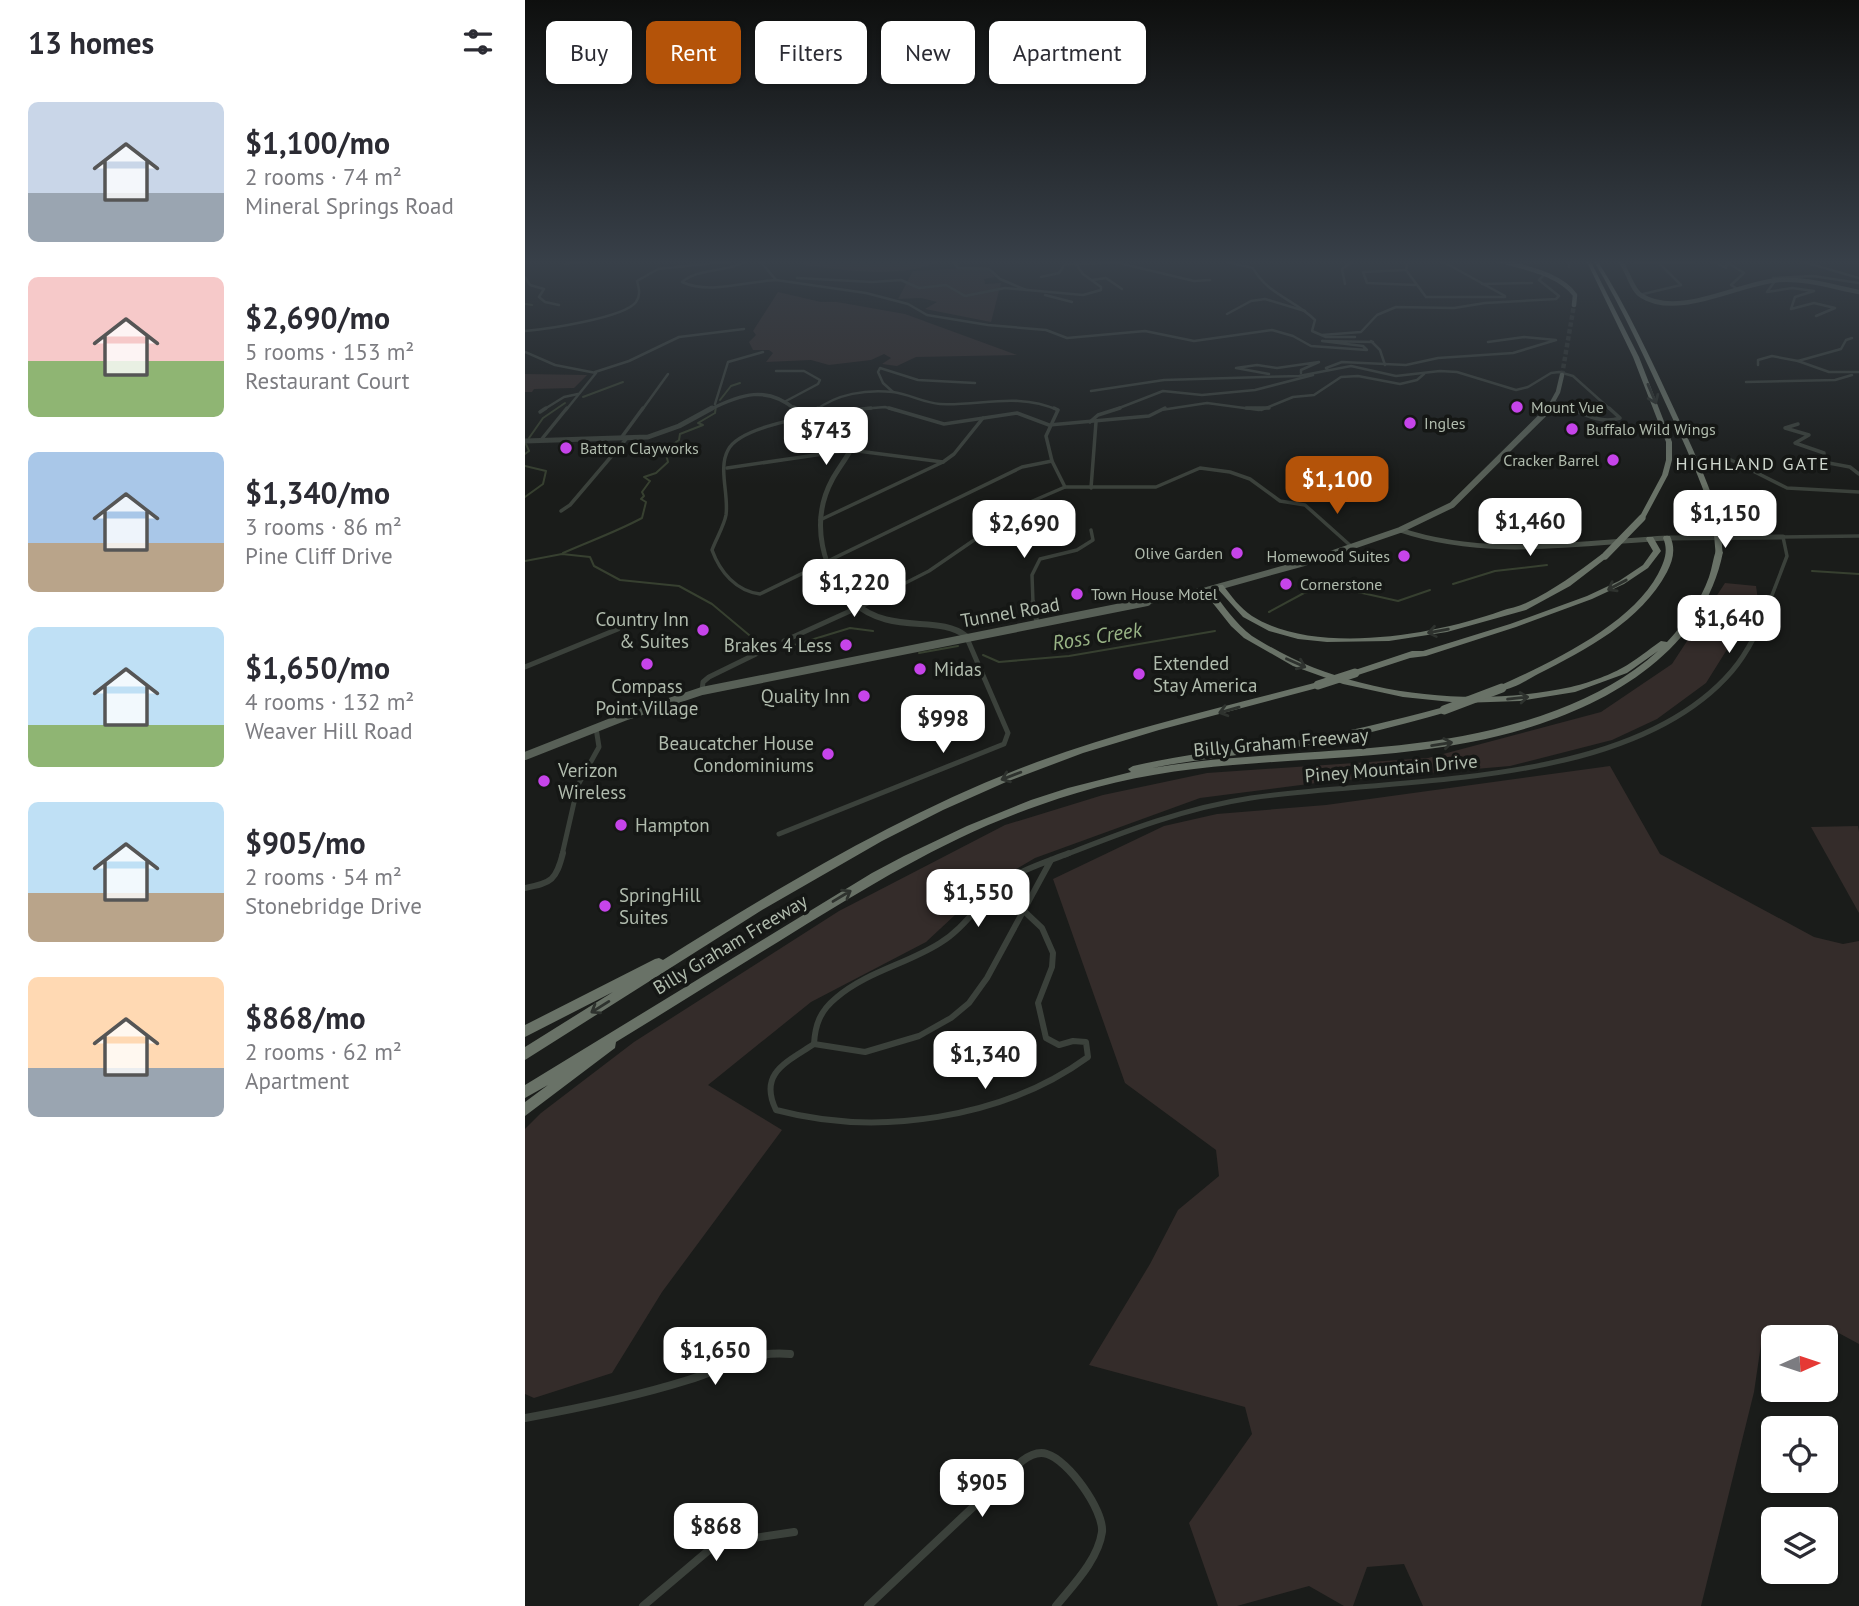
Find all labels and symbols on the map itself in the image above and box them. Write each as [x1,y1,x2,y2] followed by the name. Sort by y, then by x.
[1646,382,1659,404] one-way arrow
[1531,397,1604,417] place label: Mount Vue
[1509,399,1525,415] marker: Mount Vue
[785,407,867,467] pin: $743
[1424,413,1466,433] place label: Ingles
[1402,415,1418,431] marker: Ingles
[1586,419,1716,439] place label: Buffalo Wild Wings
[1564,421,1580,437] marker: Buffalo Wild Wings
[580,438,699,458] place label: Batton Clayworks
[558,440,574,456] marker: Batton Clayworks
[1503,450,1599,470] place label: Cracker Barrel
[1605,452,1621,468] marker: Cracker Barrel
[1675,452,1831,475] district label: HIGHLAND GATE
[1280,456,1394,516] pin: $1,100
[1668,490,1782,550] pin: $1,150
[1473,498,1587,558] pin: $1,460
[967,500,1081,560] pin: $2,690
[1135,543,1223,563] place label: Olive Garden
[1229,545,1245,561] marker: Olive Garden
[1267,546,1390,566] place label: Homewood Suites
[1396,548,1412,564] marker: Homewood Suites
[797,560,911,619] pin: $1,220
[1300,574,1382,594] place label: Cornerstone
[1278,576,1294,592] marker: Cornerstone
[1607,579,1628,592] one-way arrow
[1091,584,1218,604] place label: Town House Motel
[1069,586,1085,602] marker: Town House Motel
[959,591,1061,633] street label: Tunnel Road
[1672,596,1786,655] pin: $1,640
[596,607,689,653] place label: Country Inn & Suites
[1050,615,1145,656] water label: Ross Creek
[695,622,711,638] marker: Country Inn & Suites
[1427,625,1450,638] one-way arrow
[724,633,832,657] place label: Brakes 4 Less
[838,637,854,653] marker: Brakes 4 Less
[1153,651,1257,697] place label: Extended Stay America
[639,656,655,672] marker: Compass Point Village
[934,657,982,681] place label: Midas
[1285,658,1306,671] one-way arrow
[912,661,928,677] marker: Midas
[1131,666,1147,682] marker: Extended Stay America
[596,674,698,720] place label: Compass Point Village
[761,684,850,708] place label: Quality Inn
[856,688,872,704] marker: Quality Inn
[1506,691,1529,704] one-way arrow
[902,696,984,755] pin: $998
[1218,704,1241,717] one-way arrow
[1192,722,1370,762] street label: Billy Graham Freeway
[658,731,814,777] place label: Beaucatcher House Condominiums
[1430,737,1453,750] one-way arrow
[820,746,836,762] marker: Beaucatcher House Condominiums
[1304,748,1478,788] street label: Piney Mountain Drive
[557,758,626,804] place label: Verizon Wireless
[1001,770,1023,783] one-way arrow
[536,773,552,789] marker: Verizon Wireless
[635,813,710,837] place label: Hampton
[613,817,629,833] marker: Hampton
[921,870,1035,929] pin: $1,550
[619,883,701,929] place label: SpringHill Suites
[648,888,812,1000] street label: Billy Graham Freeway
[831,889,851,903] one-way arrow
[597,898,613,914] marker: SpringHill Suites
[591,999,610,1014] one-way arrow
[928,1032,1042,1091] pin: $1,340
[1761,1325,1837,1402] north arrow
[658,1328,772,1387] pin: $1,650
[941,1460,1023,1519] pin: $905
[675,1504,757,1563] pin: $868

